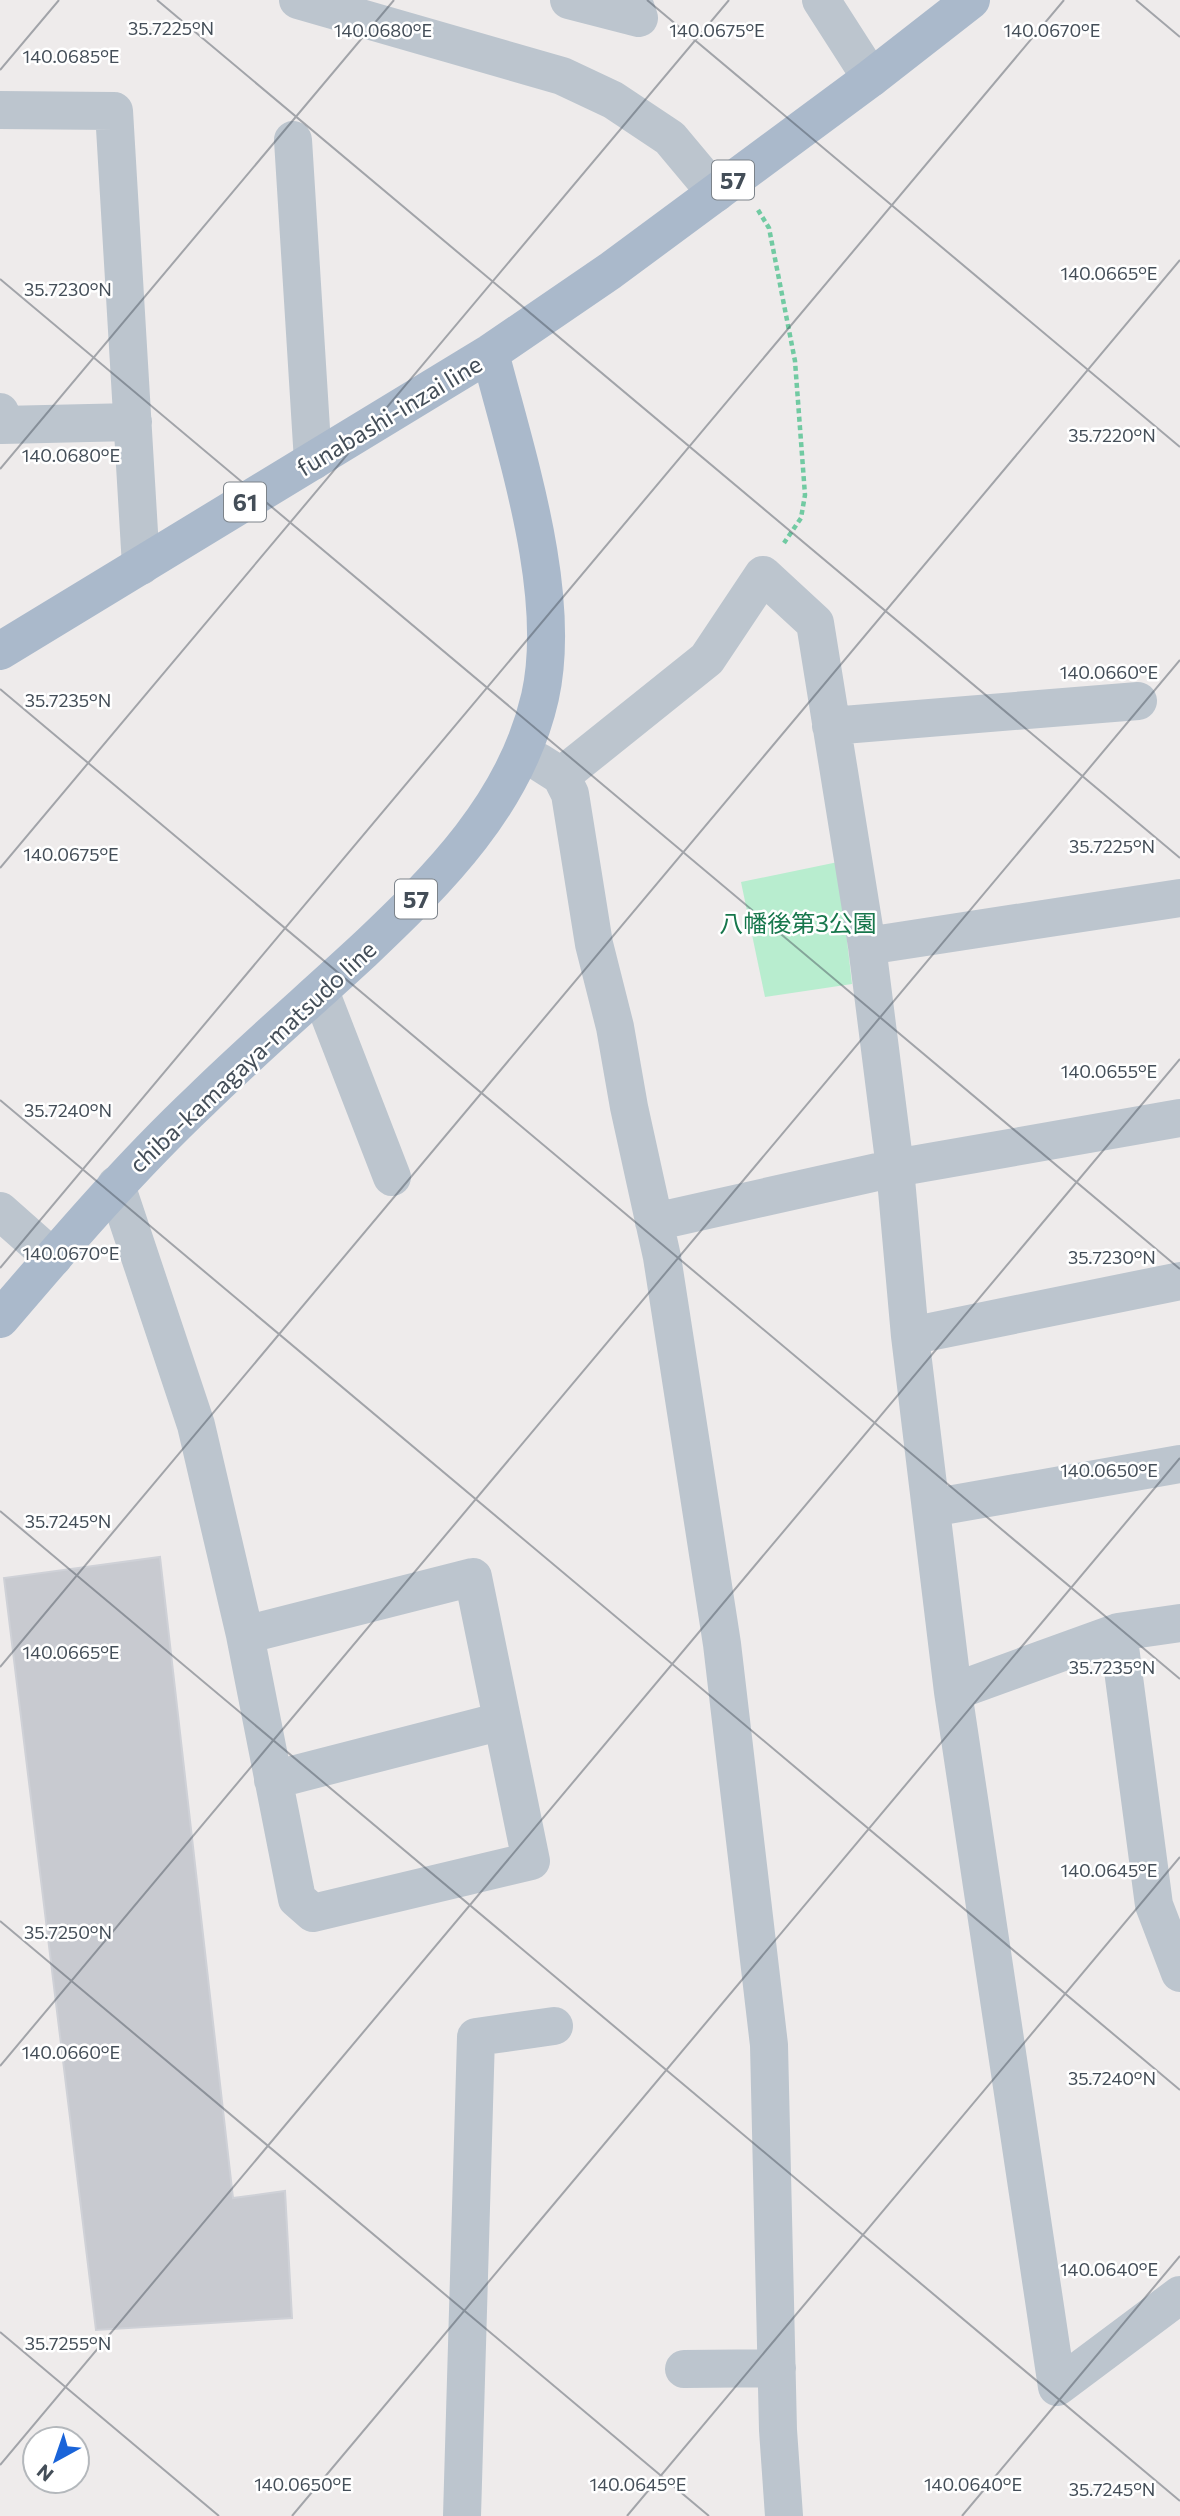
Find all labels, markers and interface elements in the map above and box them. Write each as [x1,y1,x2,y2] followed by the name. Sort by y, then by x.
[128,17,214,39] text: 35.7225°N
[334,19,432,41] text: 140.0680°E
[669,19,765,41] text: 140.0675°E
[1004,19,1100,41] text: 140.0670°E
[23,45,119,67] text: 140.0685°E
[712,160,754,200] road number: 57
[1061,262,1157,284] text: 140.0665°E
[24,278,112,300] text: 35.7230°N
[291,348,487,482] street label: funabashi-inzai line
[1068,424,1156,446] text: 35.7220°N
[22,444,120,466] text: 140.0680°E
[224,482,266,522] road number: 61
[1060,661,1158,683] text: 140.0660°E
[25,689,111,711] text: 35.7235°N
[1069,835,1155,857] text: 35.7225°N
[23,843,119,865] text: 140.0675°E
[395,879,437,918] road number: 57
[719,908,877,937] park label: 八幡後第3公園
[123,934,381,1178] street label: chiba-kamagaya-matsudo line
[1061,1060,1157,1082] text: 140.0655°E
[24,1099,112,1121] text: 35.7240°N
[23,1242,119,1264] text: 140.0670°E
[1068,1246,1156,1268] text: 35.7230°N
[1060,1459,1158,1481] text: 140.0650°E
[25,1510,111,1532] text: 35.7245°N
[23,1641,119,1663] text: 140.0665°E
[1069,1656,1155,1678] text: 35.7235°N
[1061,1859,1157,1881] text: 140.0645°E
[24,1921,112,1943] text: 35.7250°N
[22,2041,120,2063] text: 140.0660°E
[1068,2067,1156,2089] text: 35.7240°N
[1060,2258,1158,2280] text: 140.0640°E
[25,2332,111,2354] text: 35.7255°N
[21,2425,91,2495] north arrow
[32,2460,58,2487] text: N
[254,2473,352,2495] text: 140.0650°E
[590,2473,686,2495] text: 140.0645°E
[924,2473,1022,2495] text: 140.0640°E
[1069,2478,1155,2500] text: 35.7245°N

